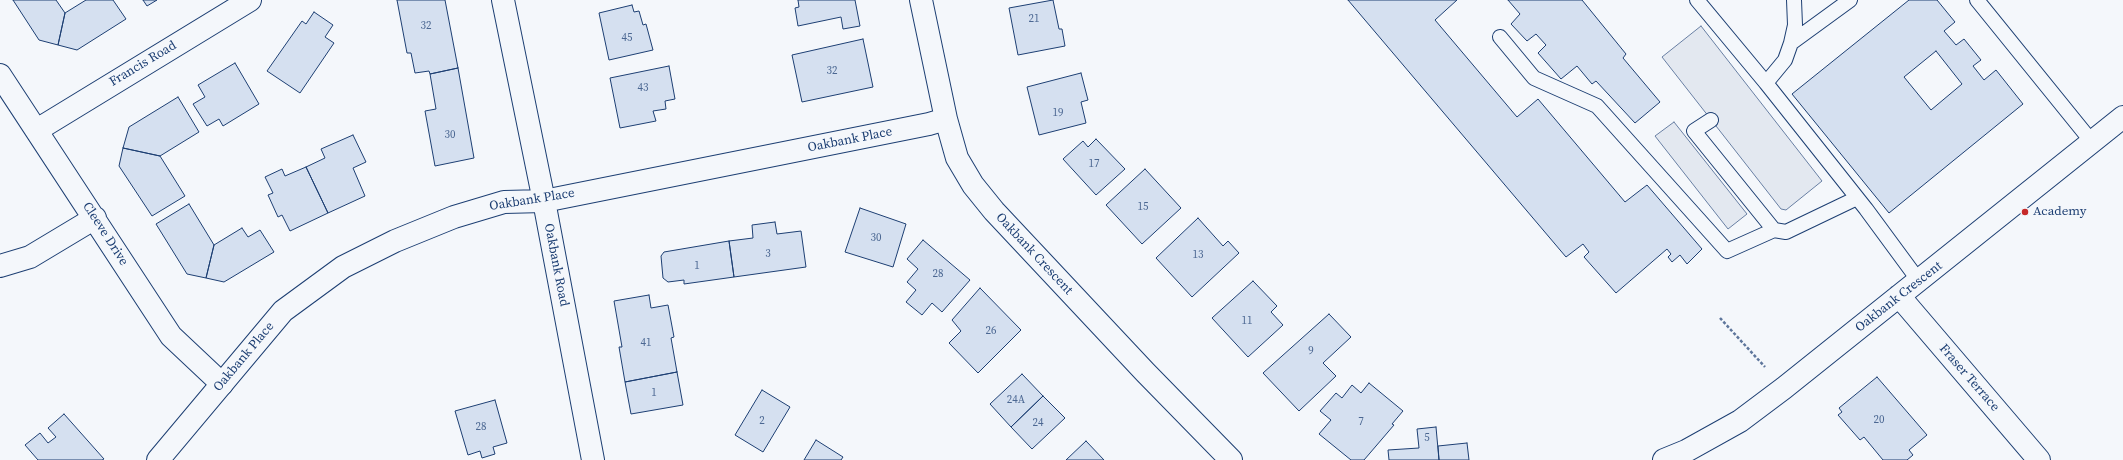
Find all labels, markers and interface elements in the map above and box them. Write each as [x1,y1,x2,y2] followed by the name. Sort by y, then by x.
[1029,12,1039,26] house number: 21
[421,19,431,33] house number: 32
[622,31,632,45] house number: 45
[107,38,179,90] street label: Francis Road
[827,64,837,78] house number: 32
[638,81,648,95] house number: 43
[1053,106,1063,120] house number: 19
[806,124,894,156] street label: Oakbank Place
[445,128,455,142] house number: 30
[1089,157,1099,171] house number: 17
[488,186,576,214] street label: Oakbank Place
[79,199,131,269] street label: Cleeve Drive
[1138,200,1148,214] house number: 15
[2033,204,2086,220] place label: Academy
[2020,207,2030,217] marker: Academy
[992,210,1076,298] street label: Oakbank Crescent
[540,222,572,308] street label: Oakbank Road
[871,231,881,245] house number: 30
[765,247,771,261] house number: 3
[1193,248,1203,262] house number: 13
[1852,258,1946,336] street label: Oakbank Crescent
[694,259,700,273] house number: 1
[933,267,943,281] house number: 28
[1242,314,1252,328] house number: 11
[210,319,278,395] street label: Oakbank Place
[986,324,996,338] house number: 26
[641,336,651,350] house number: 41
[1936,341,2002,415] street label: Fraser Terrace
[1308,344,1314,358] house number: 9
[651,386,657,400] house number: 1
[1007,393,1025,407] house number: 24A
[1874,413,1884,427] house number: 20
[759,414,765,428] house number: 2
[1358,415,1364,429] house number: 7
[1033,416,1043,430] house number: 24
[476,420,486,434] house number: 28
[1424,431,1430,445] house number: 5

